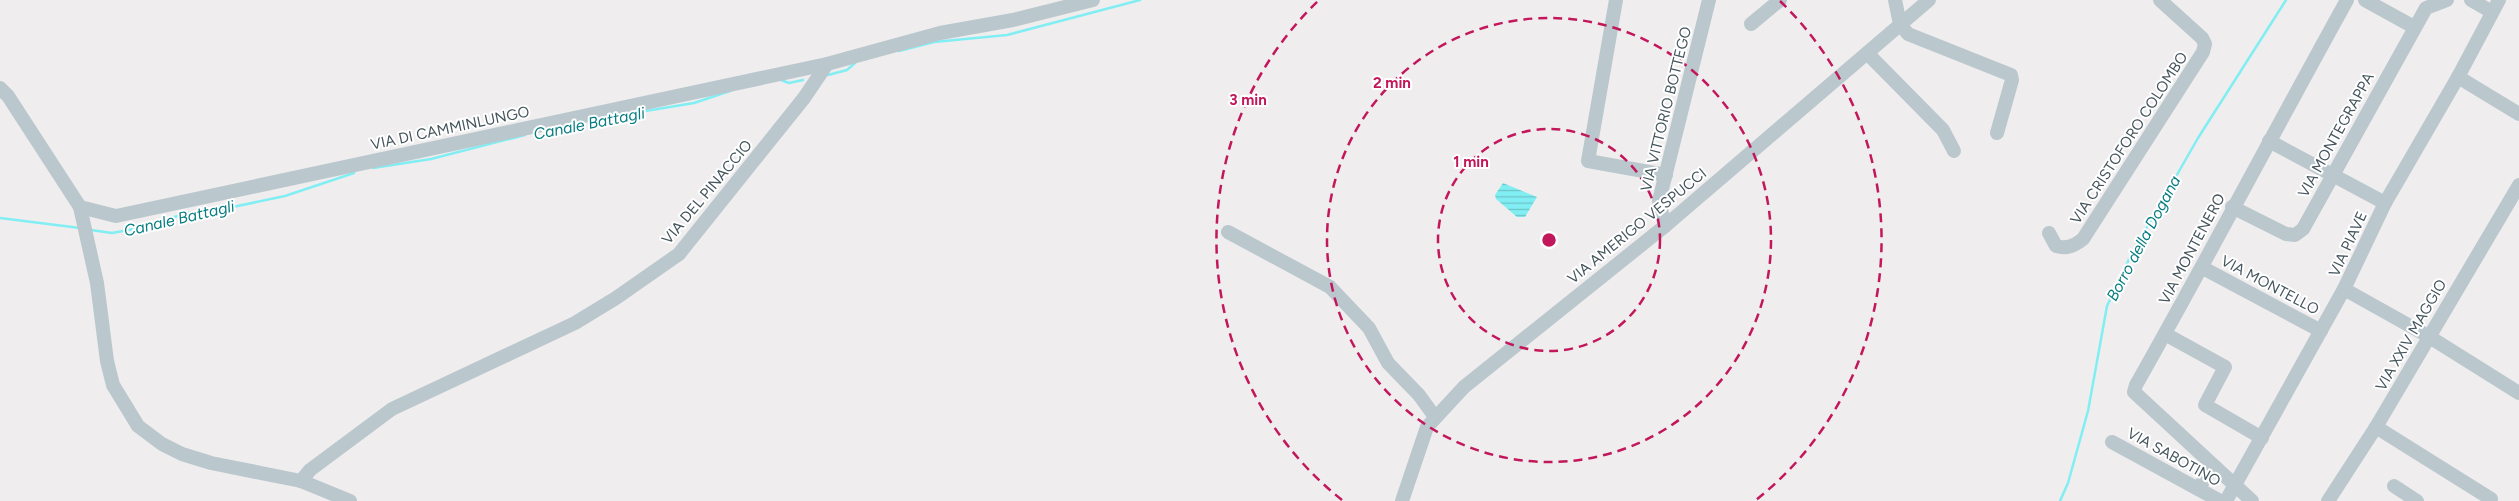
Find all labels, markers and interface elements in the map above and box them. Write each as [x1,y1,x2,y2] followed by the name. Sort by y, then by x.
[1637,25,1695,193] street label: VIA VITTORIO BOTTEGO
[2067,49,2191,227] street label: VIA CRISTOFORO COLOMBO
[2294,69,2378,201] street label: VIA MONTEGRAPPA
[1373,74,1411,92] text: 2 min
[1229,91,1267,109] text: 3 min
[369,102,531,154] street label: VIA DI CAMMINLUNGO
[532,103,647,144] water label: Canale Battagli
[658,136,756,248] street label: VIA DEL PINACCIO
[1453,153,1489,171] text: 1 min
[1564,164,1710,288] street label: VIA AMERIGO VESPUCCI
[2102,172,2185,304] water label: Borro della Dogana
[2155,190,2229,308] street label: VIA MONTENERO
[122,196,237,240] water label: Canale Battagli
[2325,209,2371,279] street label: VIA PIAVE
[1540,231,1558,249] centre of rings
[2218,252,2322,318] street label: VIA MONTELLO
[2372,276,2450,394] street label: VIA XXIV MAGGIO
[2124,424,2224,490] street label: VIA SABOTINO

